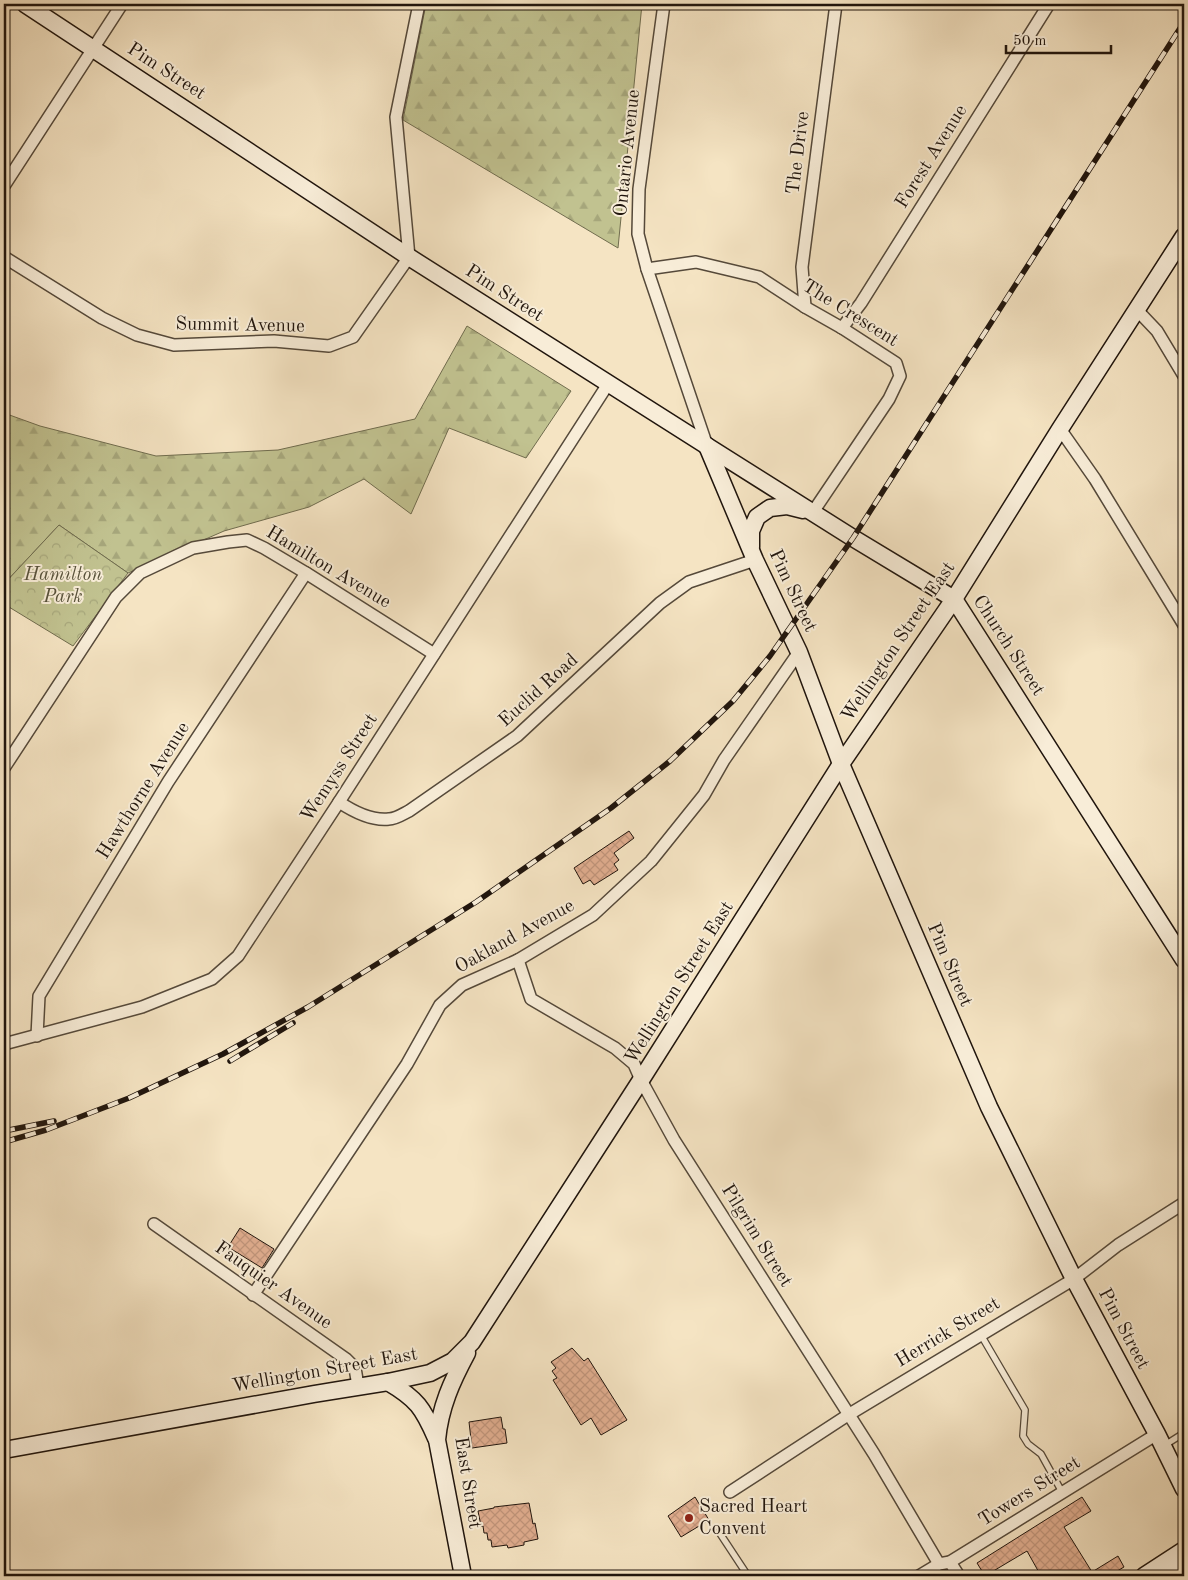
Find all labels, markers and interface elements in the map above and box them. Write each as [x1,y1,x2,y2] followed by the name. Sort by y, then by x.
[1006,22,1110,54] scale bar
[1013,34,1047,49] text: 50 m
[124,40,208,104] street label: Pim Street
[612,89,644,217] street label: Ontario Avenue
[893,102,971,212] street label: Forest Avenue
[784,110,814,196] street label: The Drive
[462,262,546,326] street label: Pim Street
[799,277,901,351] street label: The Crescent
[175,315,305,337] street label: Summit Avenue
[262,523,394,613] street label: Hamilton Avenue
[765,547,819,635] street label: Pim Street
[839,559,959,725] street label: Wellington Street East
[23,566,102,607] park label: Hamilton Park
[969,592,1047,700] street label: Church Street
[496,651,582,731] street label: Euclid Road
[298,711,382,825] street label: Wemyss Street
[94,719,194,863] street label: Hawthorne Avenue
[452,896,578,978] street label: Oakland Avenue
[622,898,738,1068] street label: Wellington Street East
[923,920,975,1010] street label: Pim Street
[717,1181,795,1291] street label: Pilgrim Street
[211,1239,335,1333] street label: Fauquier Avenue
[1094,1285,1152,1373] street label: Pim Street
[892,1294,1004,1372] street label: Herrick Street
[231,1345,419,1397] street label: Wellington Street East
[450,1436,484,1530] street label: East Street
[976,1453,1084,1531] street label: Towers Street
[699,1498,808,1539] place label: Sacred Heart Convent
[683,1512,695,1524] marker: Sacred Heart Convent

